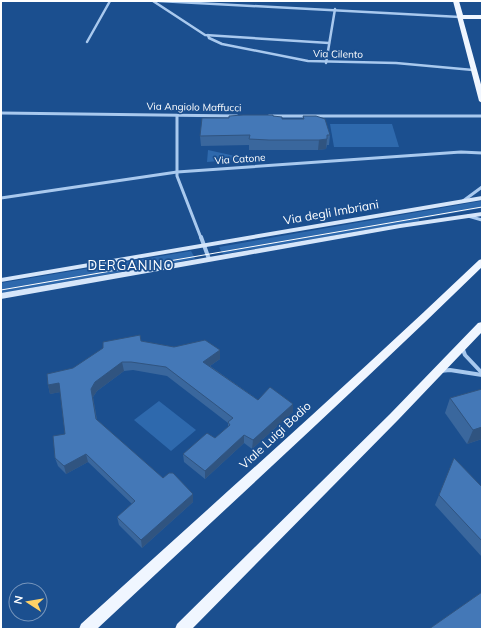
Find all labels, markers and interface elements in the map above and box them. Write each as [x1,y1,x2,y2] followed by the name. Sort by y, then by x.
[313,47,363,61] street label: Via Cilento
[146,100,242,114] street label: Via Angiolo Maffucci
[214,151,266,167] street label: Via Catone
[282,196,380,228] street label: Via degli Imbriani
[87,257,175,273] district label: DERGANINO
[236,398,314,472] street label: Viale Luigi Bodio
[8,582,48,622] north arrow
[11,594,26,605] text: N

